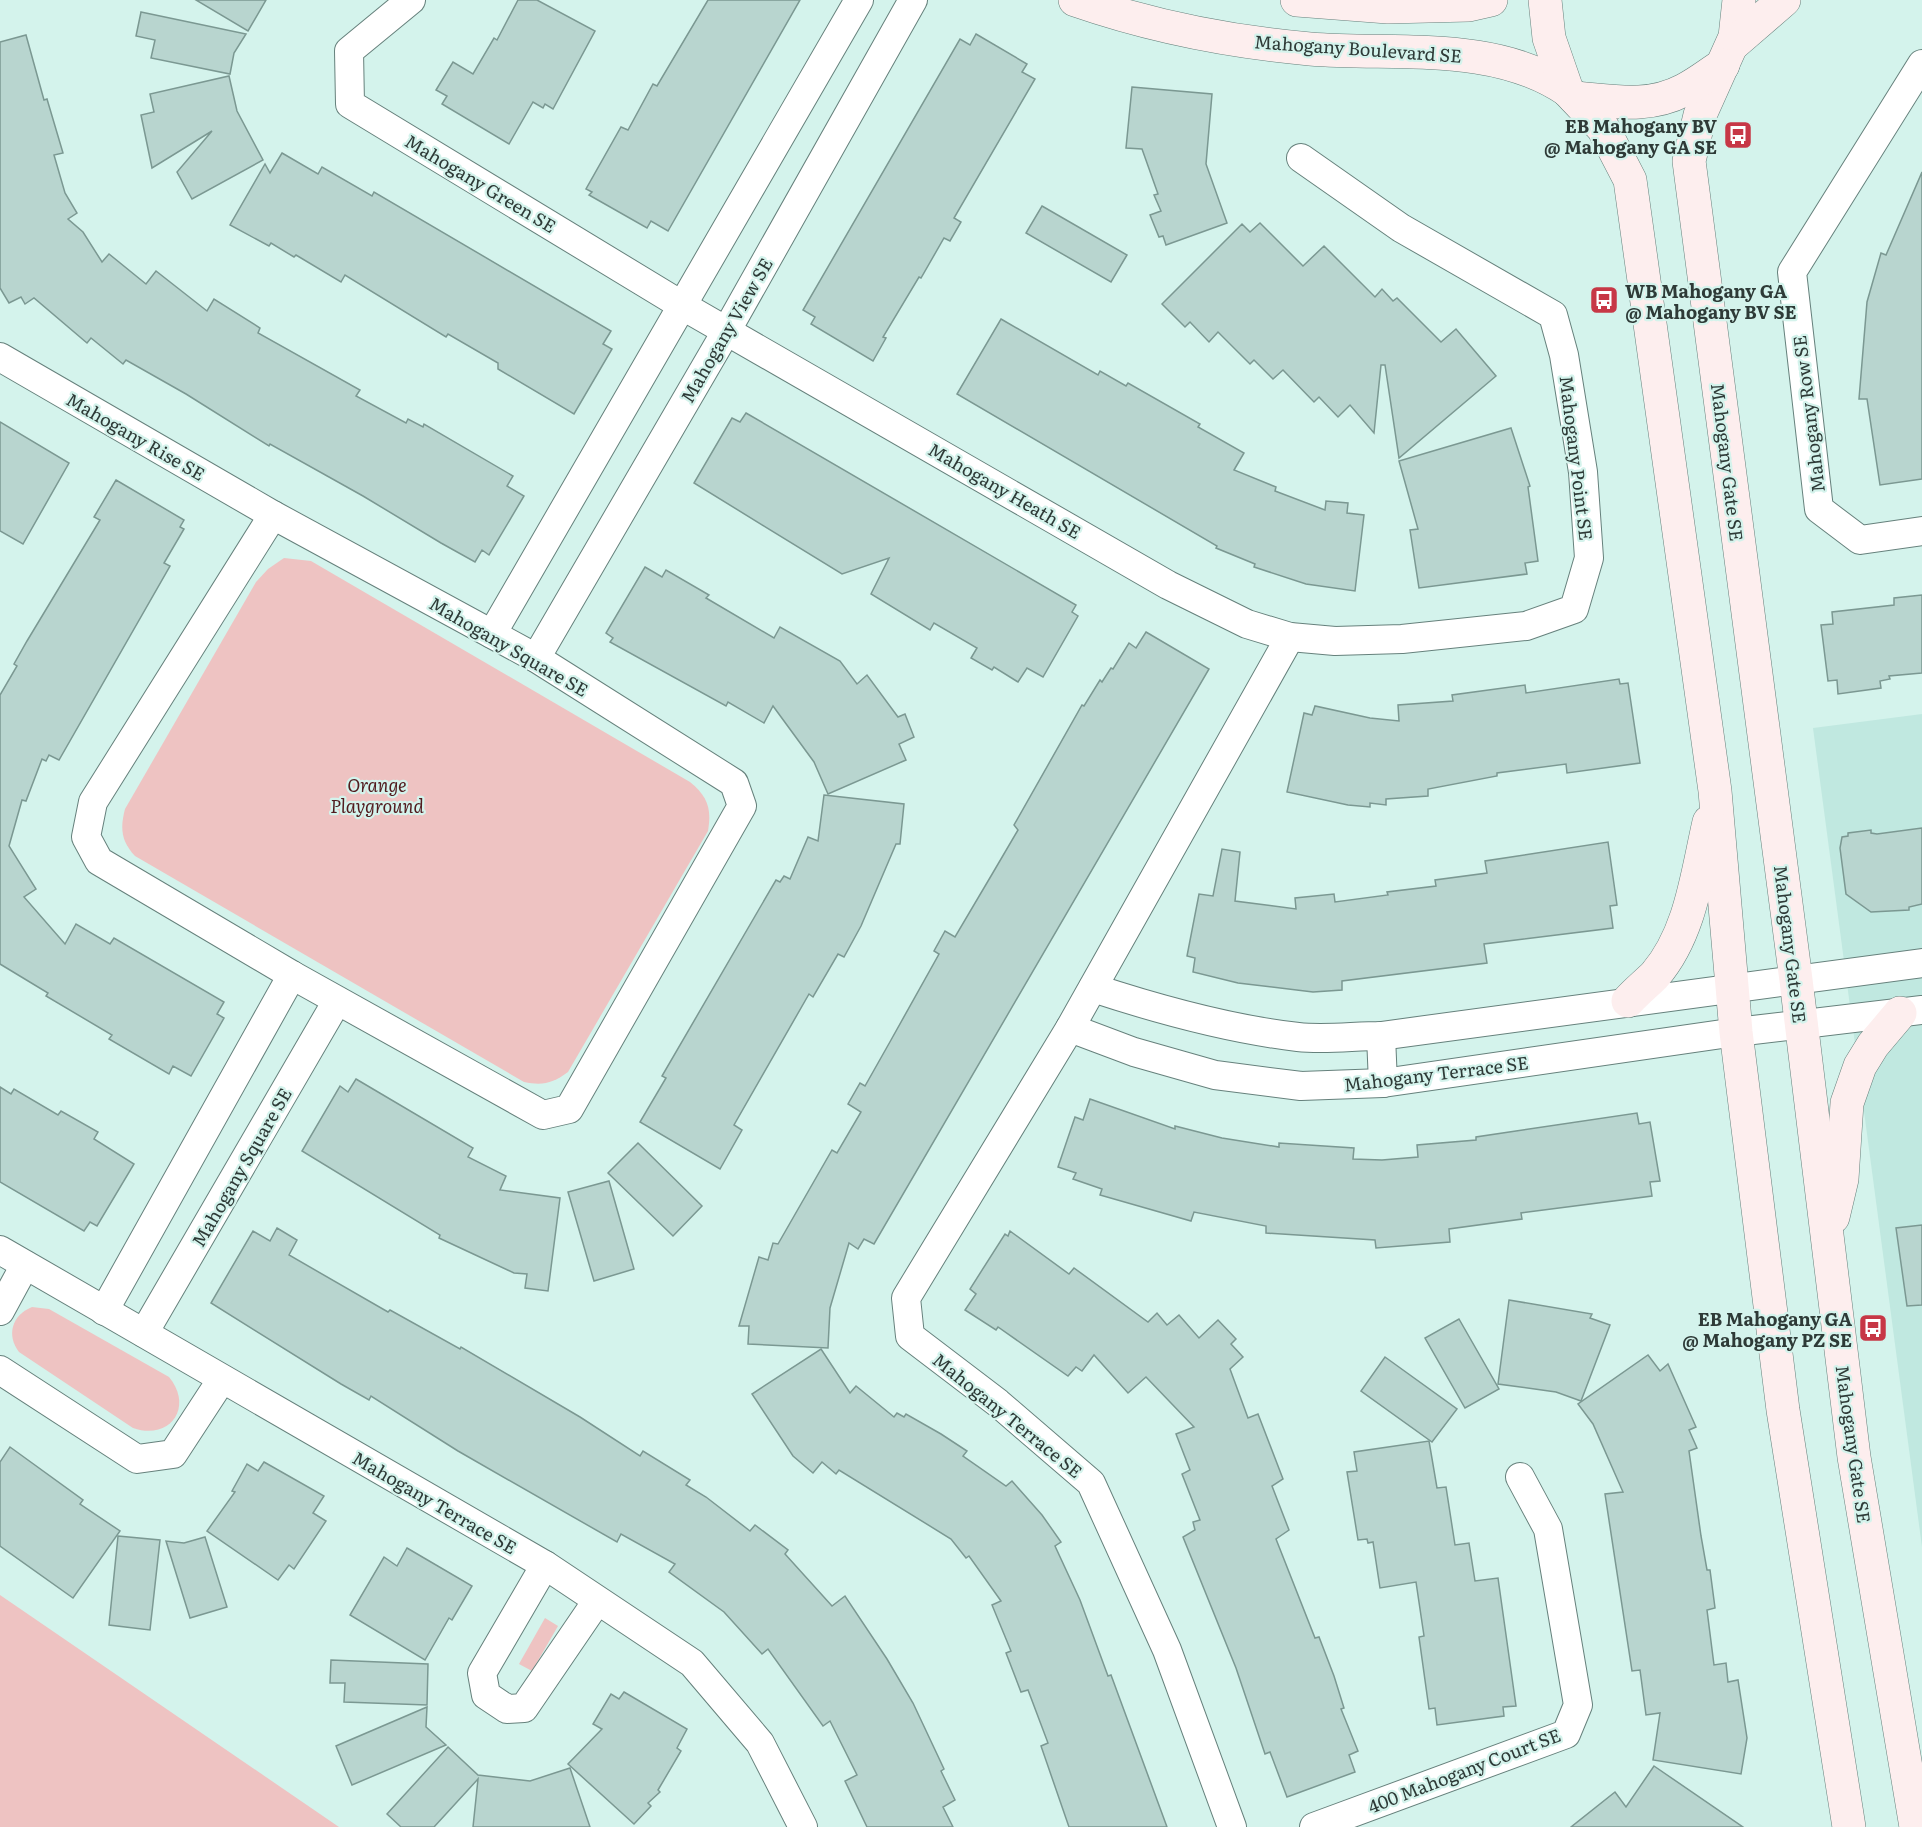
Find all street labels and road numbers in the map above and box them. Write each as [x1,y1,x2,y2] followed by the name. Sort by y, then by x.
[1253,27,1463,69] street label: Mahogany Boulevard SE
[400,127,562,239] street label: Mahogany Green SE
[673,252,779,408] street label: Mahogany View SE
[1785,334,1831,494] street label: Mahogany Row SE
[1553,374,1601,542] street label: Mahogany Point SE
[1705,381,1751,543] street label: Mahogany Gate SE
[62,385,210,487] street label: Mahogany Rise SE
[924,435,1086,545] street label: Mahogany Heath SE
[424,589,594,703] street label: Mahogany Square SE
[1768,863,1814,1025] street label: Mahogany Gate SE
[1342,1048,1530,1098] street label: Mahogany Terrace SE
[184,1082,298,1252] street label: Mahogany Square SE
[927,1346,1089,1484] street label: Mahogany Terrace SE
[1830,1363,1878,1525] street label: Mahogany Gate SE
[348,1444,522,1560] street label: Mahogany Terrace SE
[1364,1721,1564,1819] street label: 400 Mahogany Court SE

